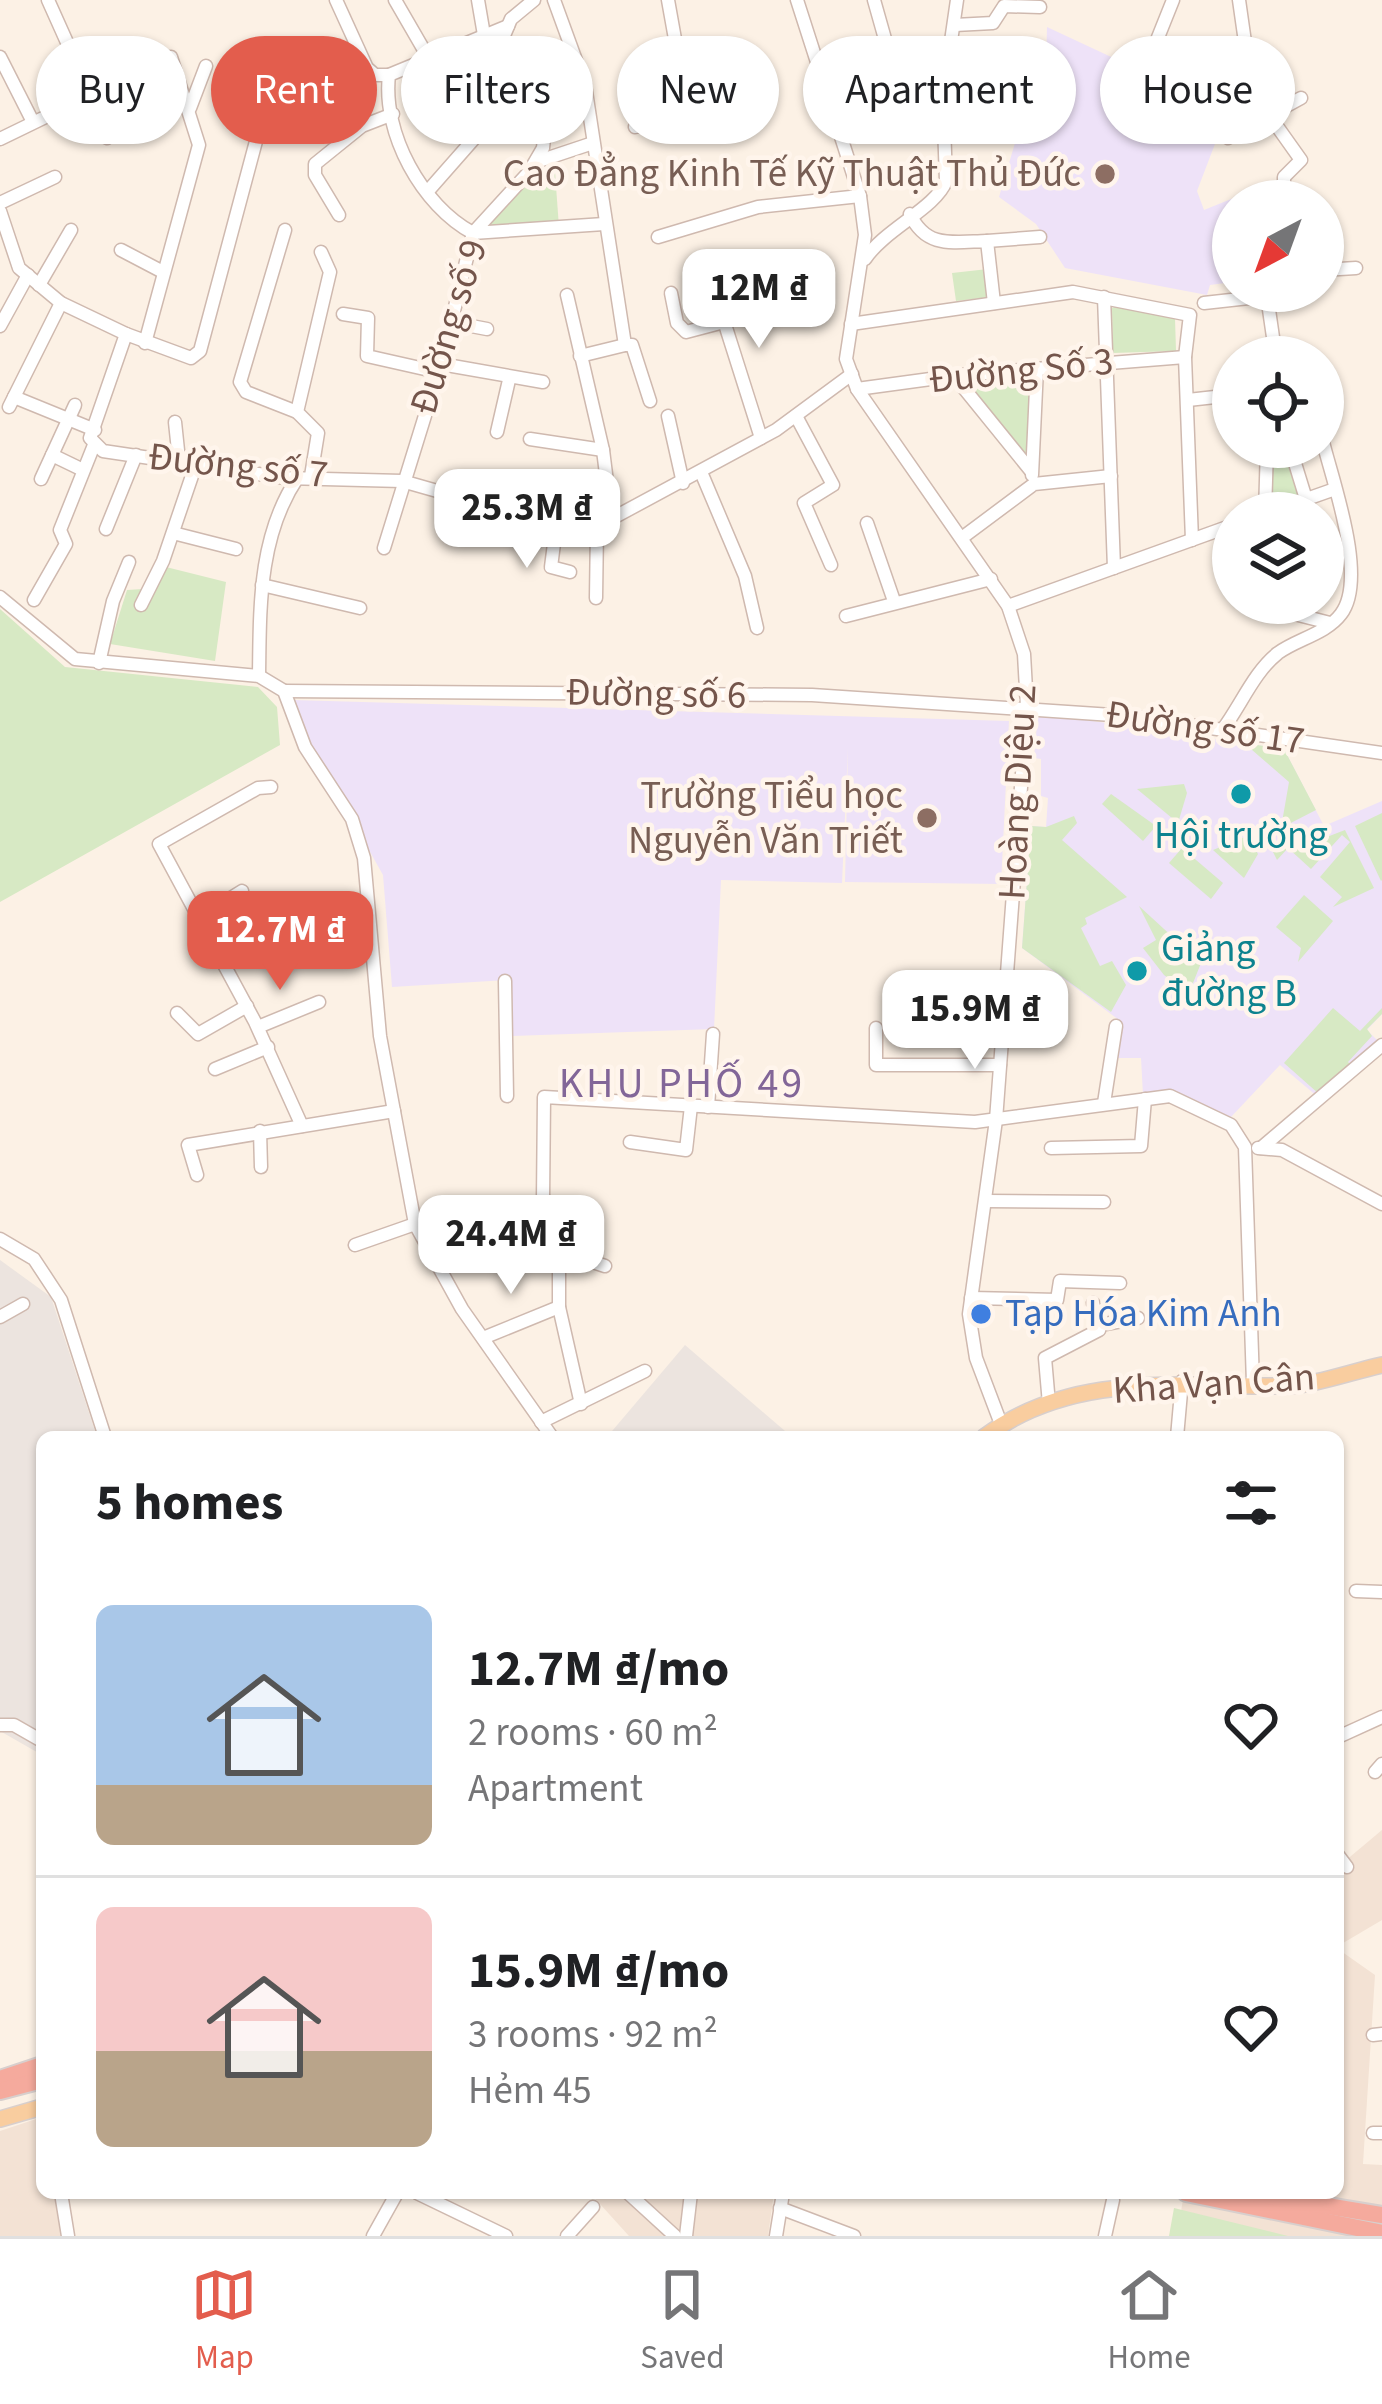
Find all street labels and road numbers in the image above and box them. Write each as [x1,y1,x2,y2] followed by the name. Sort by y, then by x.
[396,232,502,422] street label: Đường số 9
[926,333,1116,409] street label: Đường Số 3
[145,429,331,503] street label: Đường số 7
[565,664,747,724] street label: Đường số 6
[984,683,1052,901] street label: Hoàng Diệu 2
[1102,686,1308,770] street label: Đường số 17
[1111,1349,1317,1419] street label: Kha Vạn Cân

